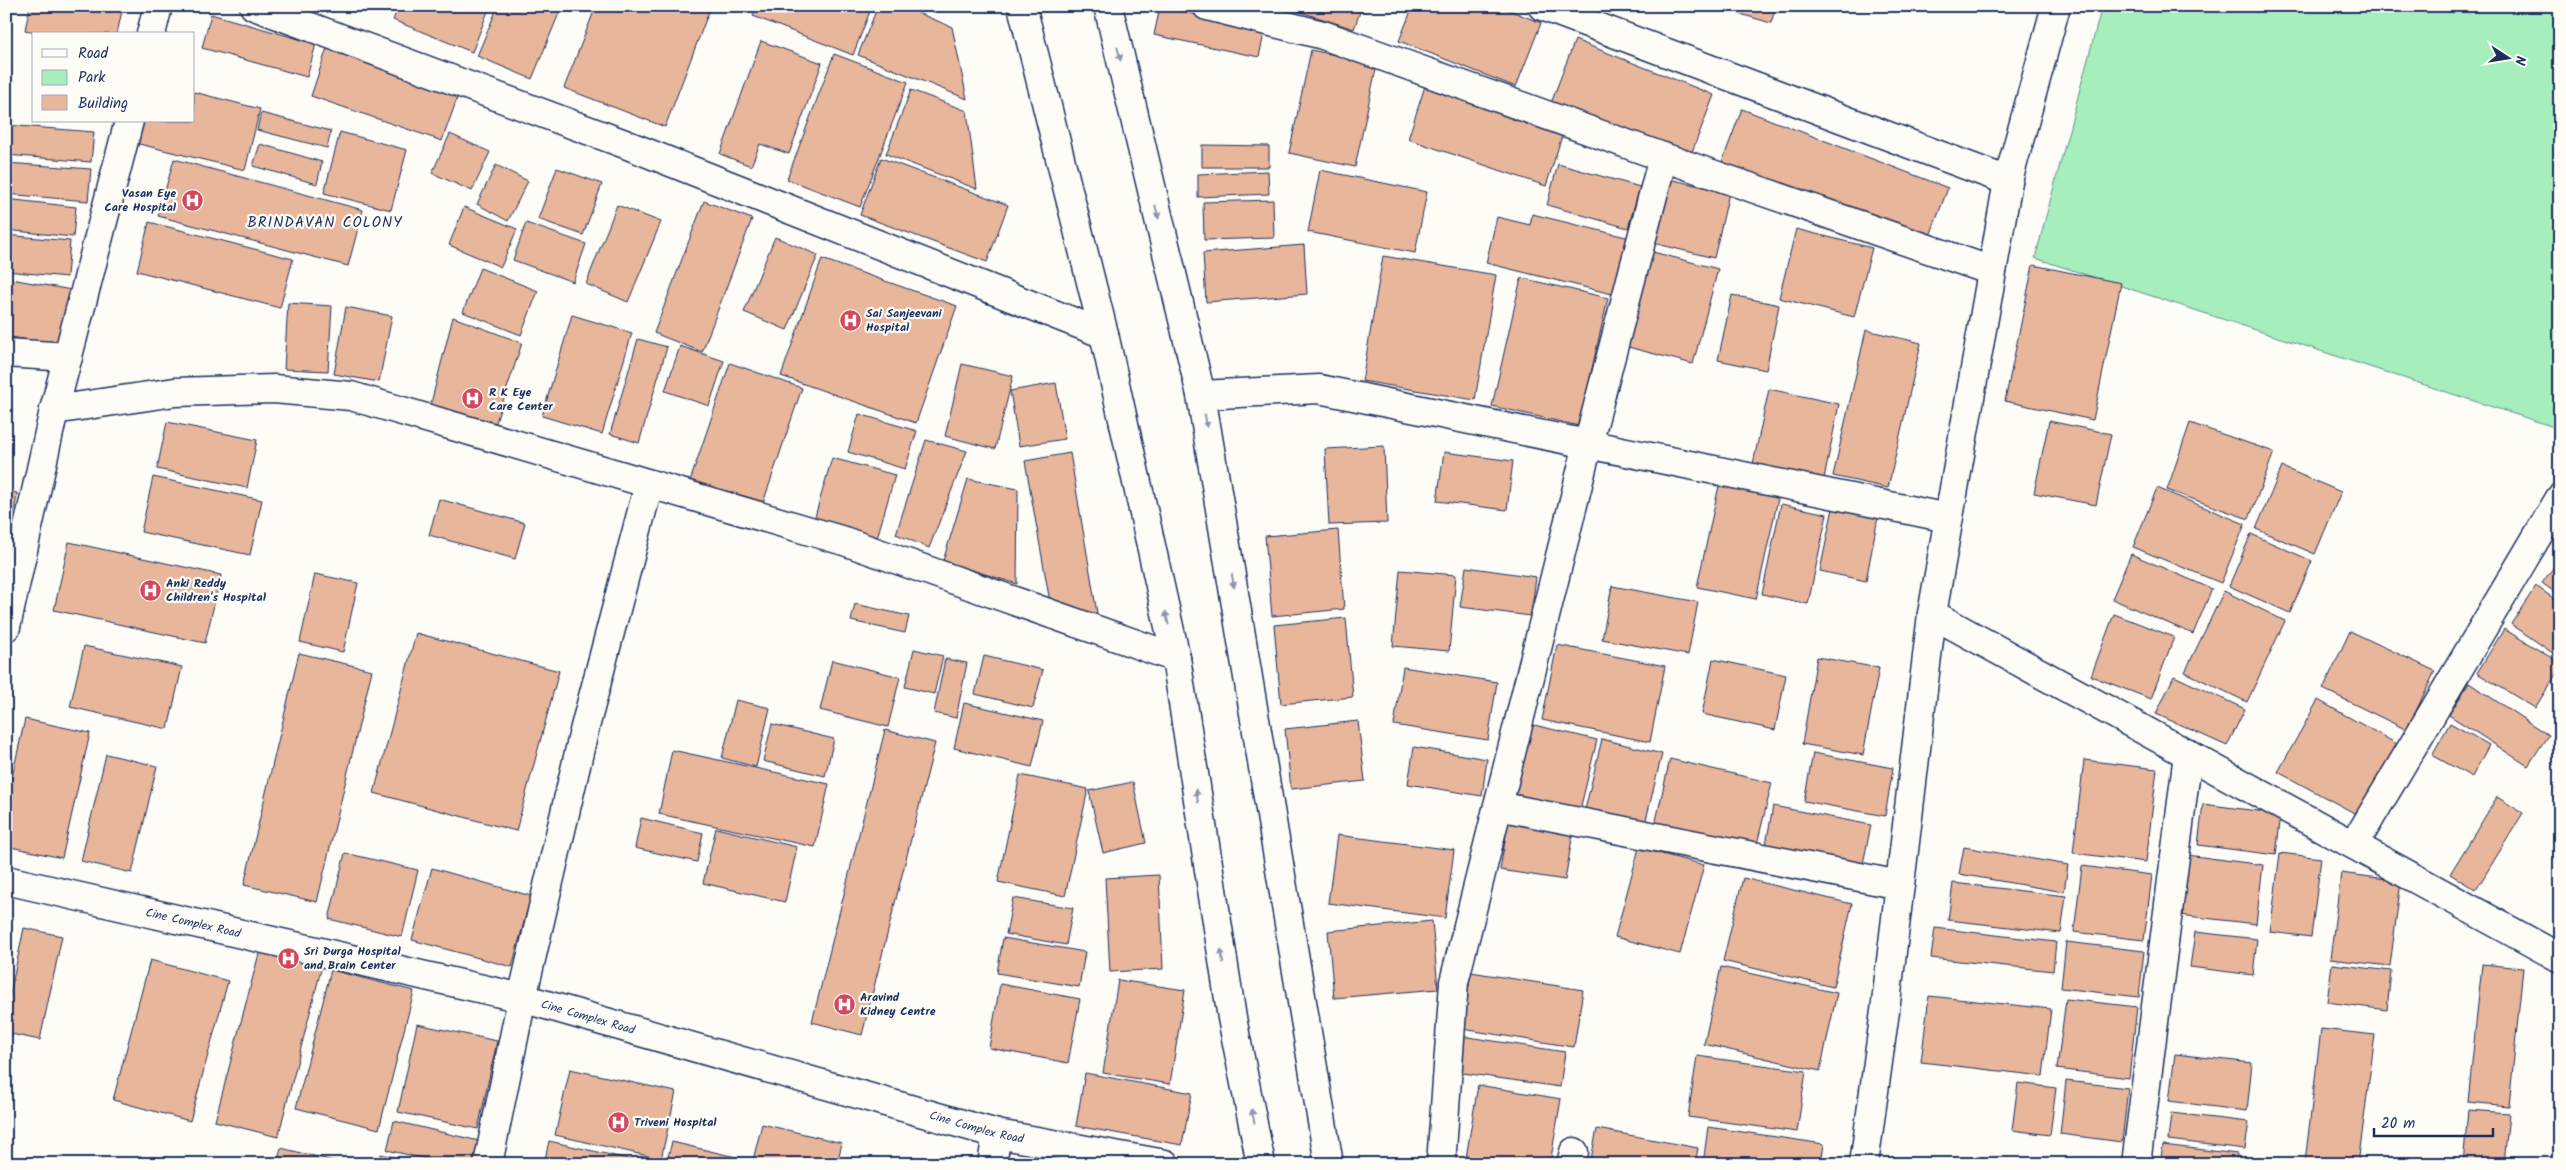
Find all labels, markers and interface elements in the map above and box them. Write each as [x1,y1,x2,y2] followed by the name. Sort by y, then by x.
[32,32,195,122] legend
[2484,32,2534,82] north arrow
[78,42,109,66] text: Road
[1115,46,1123,61] one-way arrow
[2508,54,2531,67] text: N
[78,66,106,90] text: Park
[78,92,128,116] text: Building
[104,184,177,217] place label: Vasan Eye Care Hospital
[180,188,204,212] hospital icon: Vasan Eye Care Hospital
[1153,204,1161,219] one-way arrow
[247,211,403,235] district label: BRINDAVAN COLONY
[866,304,943,337] place label: Sai Sanjeevani Hospital
[838,308,862,332] hospital icon: Sai Sanjeevani Hospital
[489,383,554,416] place label: R K Eye Care Center
[461,387,485,411] hospital icon: R K Eye Care Center
[1202,413,1210,429] one-way arrow
[166,574,267,607] place label: Anki Reddy Children's Hospital
[1229,574,1237,590] one-way arrow
[138,578,162,602] hospital icon: Anki Reddy Children's Hospital
[1163,611,1171,626] one-way arrow
[1193,787,1201,803] one-way arrow
[144,903,243,944] street label: Cine Complex Road
[304,942,401,975] place label: Sri Durga Hospital and Brain Center
[276,946,300,970] hospital icon: Sri Durga Hospital and Brain Center
[1218,948,1226,964] one-way arrow
[860,988,936,1021] place label: Aravind Kidney Centre
[832,992,856,1016] hospital icon: Aravind Kidney Centre
[539,995,638,1040] street label: Cine Complex Road
[2374,1105,2492,1137] scale bar
[927,1106,1026,1149] street label: Cine Complex Road
[1249,1108,1257,1123] one-way arrow
[606,1110,630,1134] hospital icon: Triveni Hospital
[2381,1112,2415,1136] text: 20 m
[634,1113,717,1132] place label: Triveni Hospital

